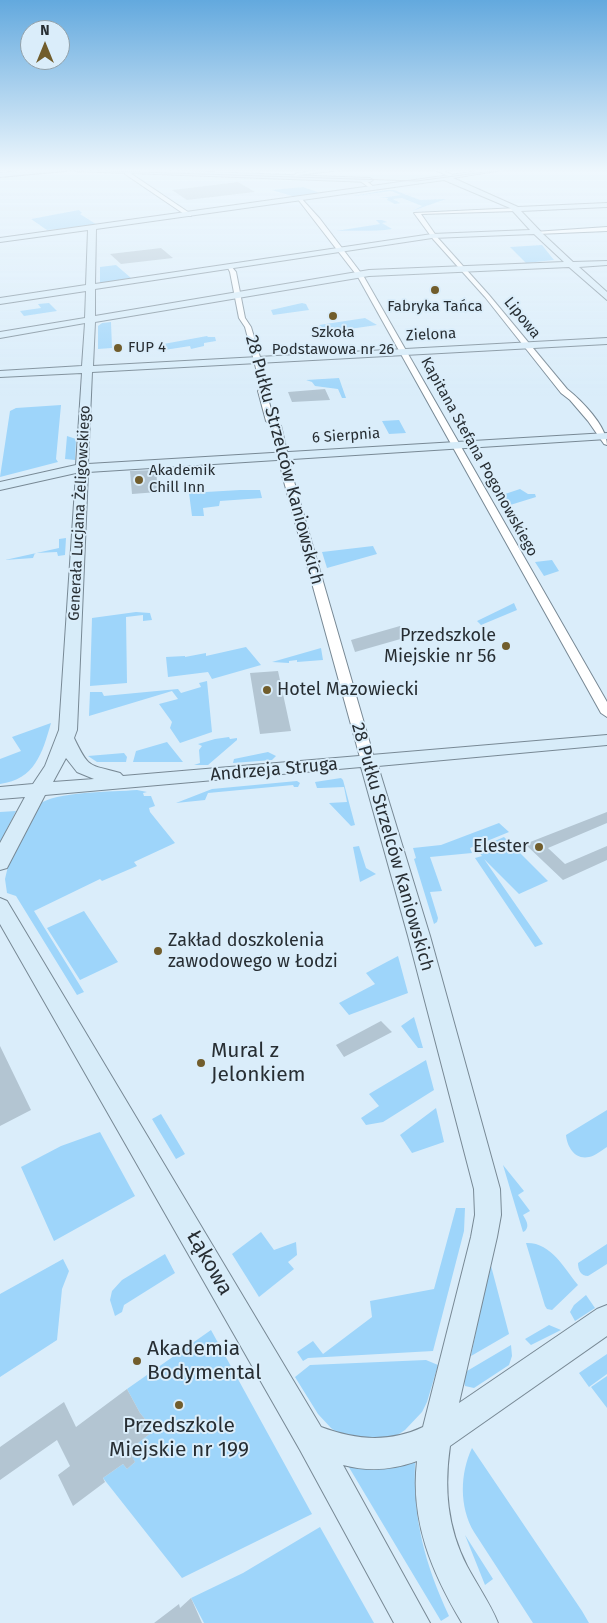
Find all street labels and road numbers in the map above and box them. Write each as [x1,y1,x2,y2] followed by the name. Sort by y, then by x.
[500,294,544,342] street label: Lipowa
[405,325,457,345] street label: Zielona
[240,333,328,587] street label: 28 Pułku Strzelców Kaniowskich
[417,354,541,560] street label: Kapitana Stefana Pogonowskiego
[65,405,95,621] street label: Generała Lucjana Żeligowskiego
[311,425,381,447] street label: 6 Sierpnia
[346,720,438,974] street label: 28 Pułku Strzelców Kaniowskich
[209,754,339,786] street label: Andrzeja Struga
[180,1226,238,1300] street label: Łąkowa

